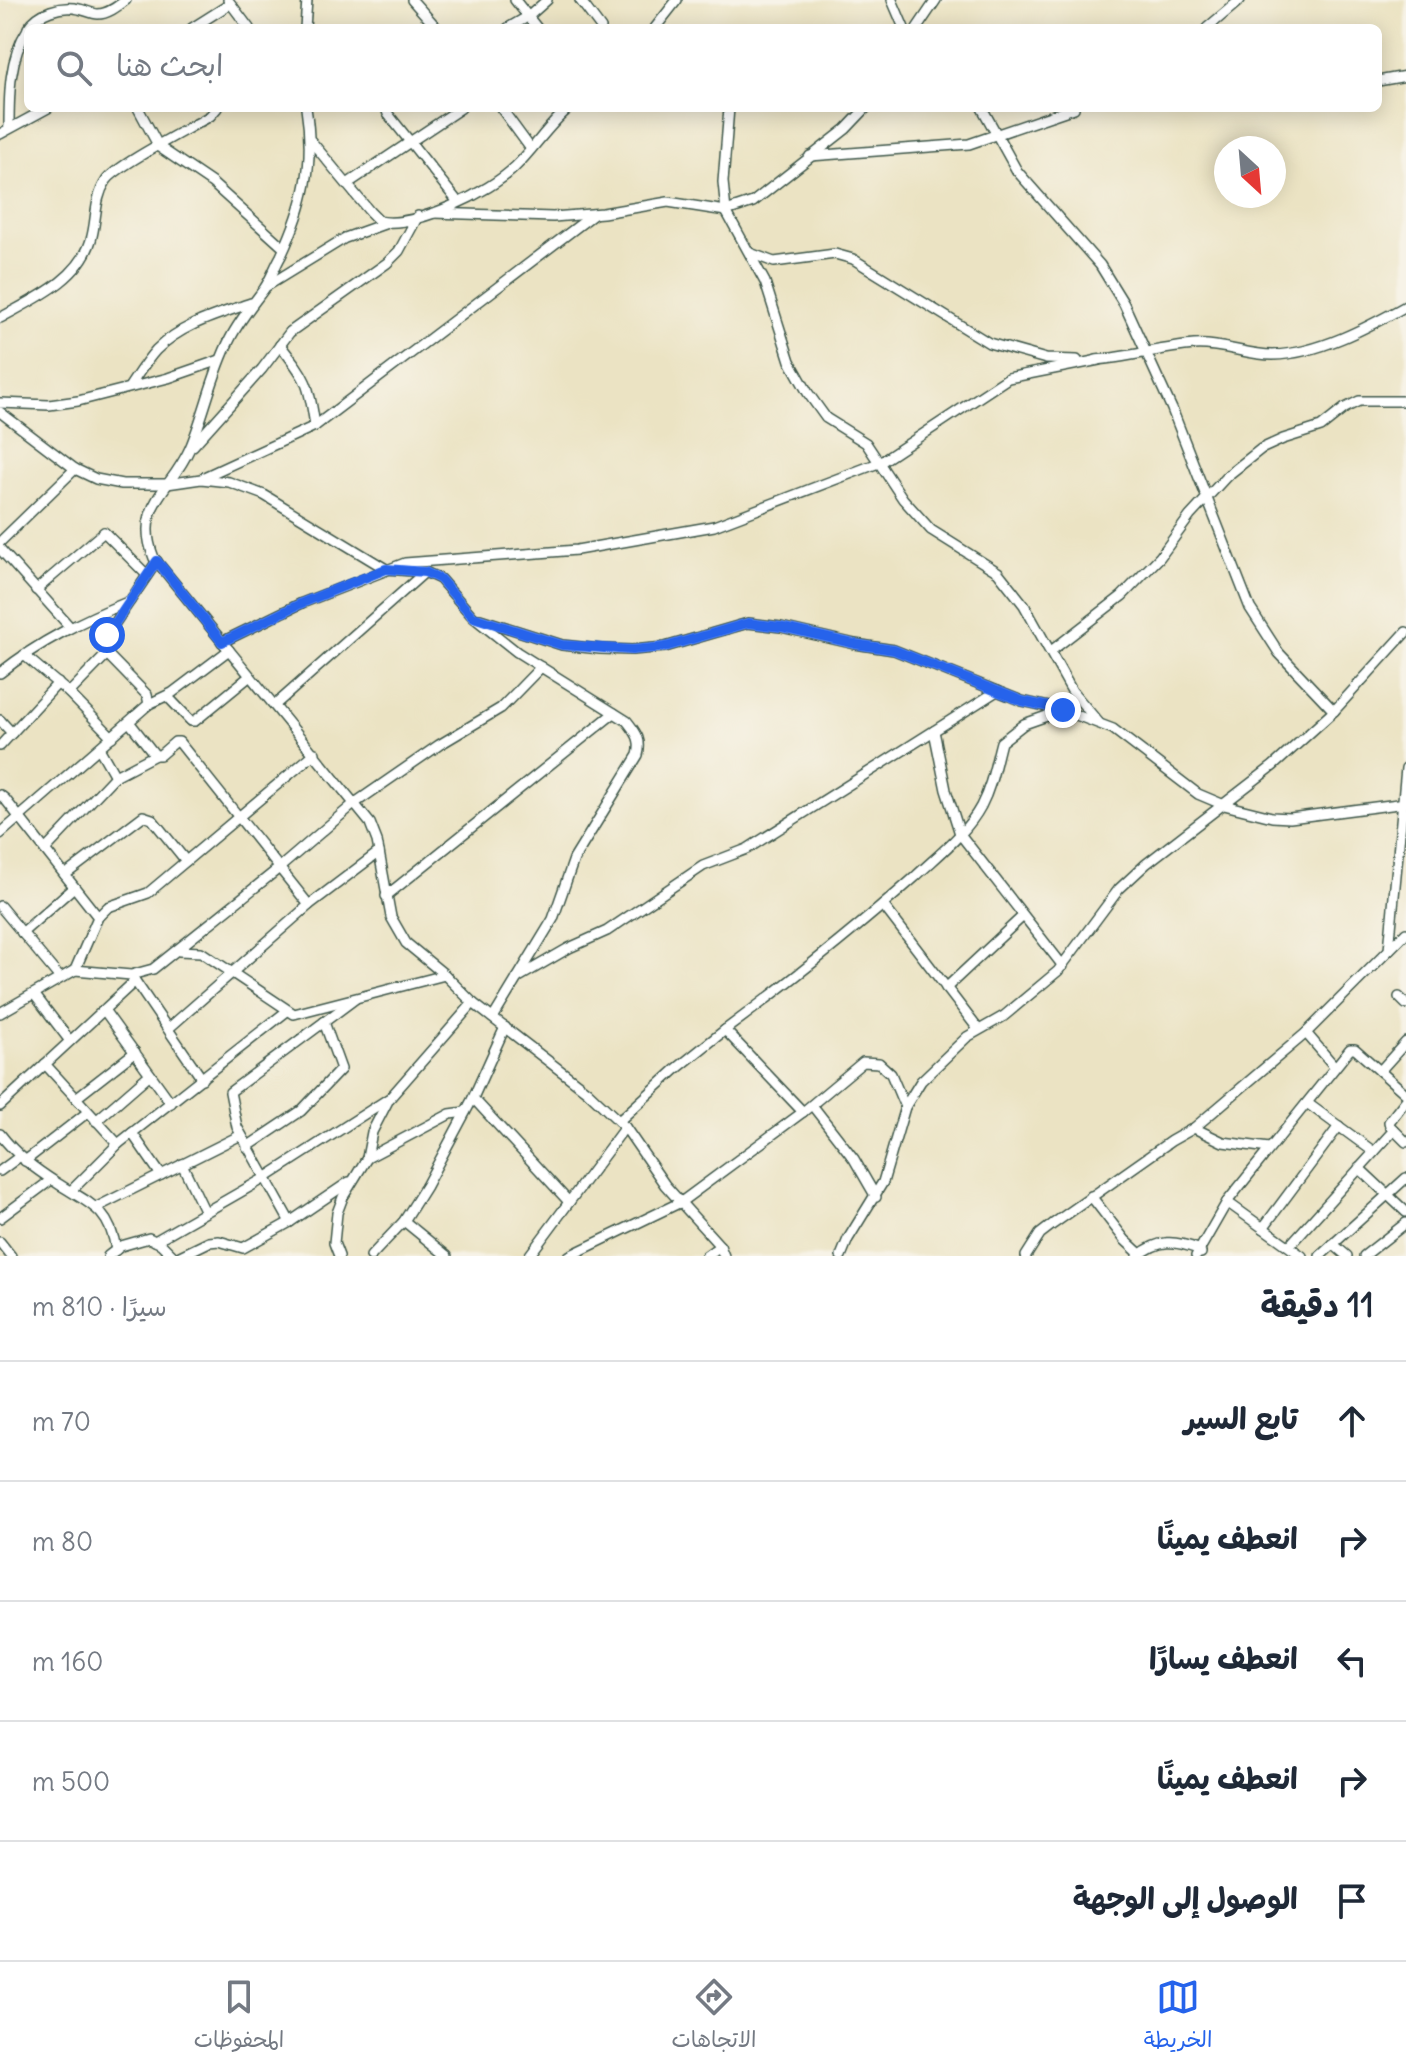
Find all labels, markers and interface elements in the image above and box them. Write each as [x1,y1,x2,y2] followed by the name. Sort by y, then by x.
[24,24,1382,112] search box
[52,46,96,90] icon: search
[116,46,223,84] text: ابحث هنا
[1214,136,1286,208] north arrow
[89,617,125,653] route start
[1045,692,1081,728] route end
[1260,1283,1374,1326] text: 11 دقيقة
[32,1290,167,1323] text: سيرًا · 810 m
[1184,1399,1298,1437] text: تابع السير
[1330,1399,1374,1443] icon: ahead
[32,1405,91,1438] text: 70 m
[1157,1519,1298,1557] text: انعطف يمينًا
[1330,1519,1374,1563] icon: right
[32,1525,93,1558] text: 80 m
[1149,1639,1298,1677] text: انعطف يسارًا
[1330,1639,1374,1683] icon: left
[32,1645,103,1678] text: 160 m
[1157,1759,1298,1797] text: انعطف يمينًا
[1330,1759,1374,1803] icon: right
[32,1765,110,1798] text: 500 m
[1073,1879,1298,1917] text: الوصول إلى الوجهة
[1330,1879,1374,1923] icon: arrive
[194,1975,284,2059] tab: المحفوظات
[672,1975,756,2059] tab: الاتجاهات
[1144,1975,1212,2059] tab: الخريطة

